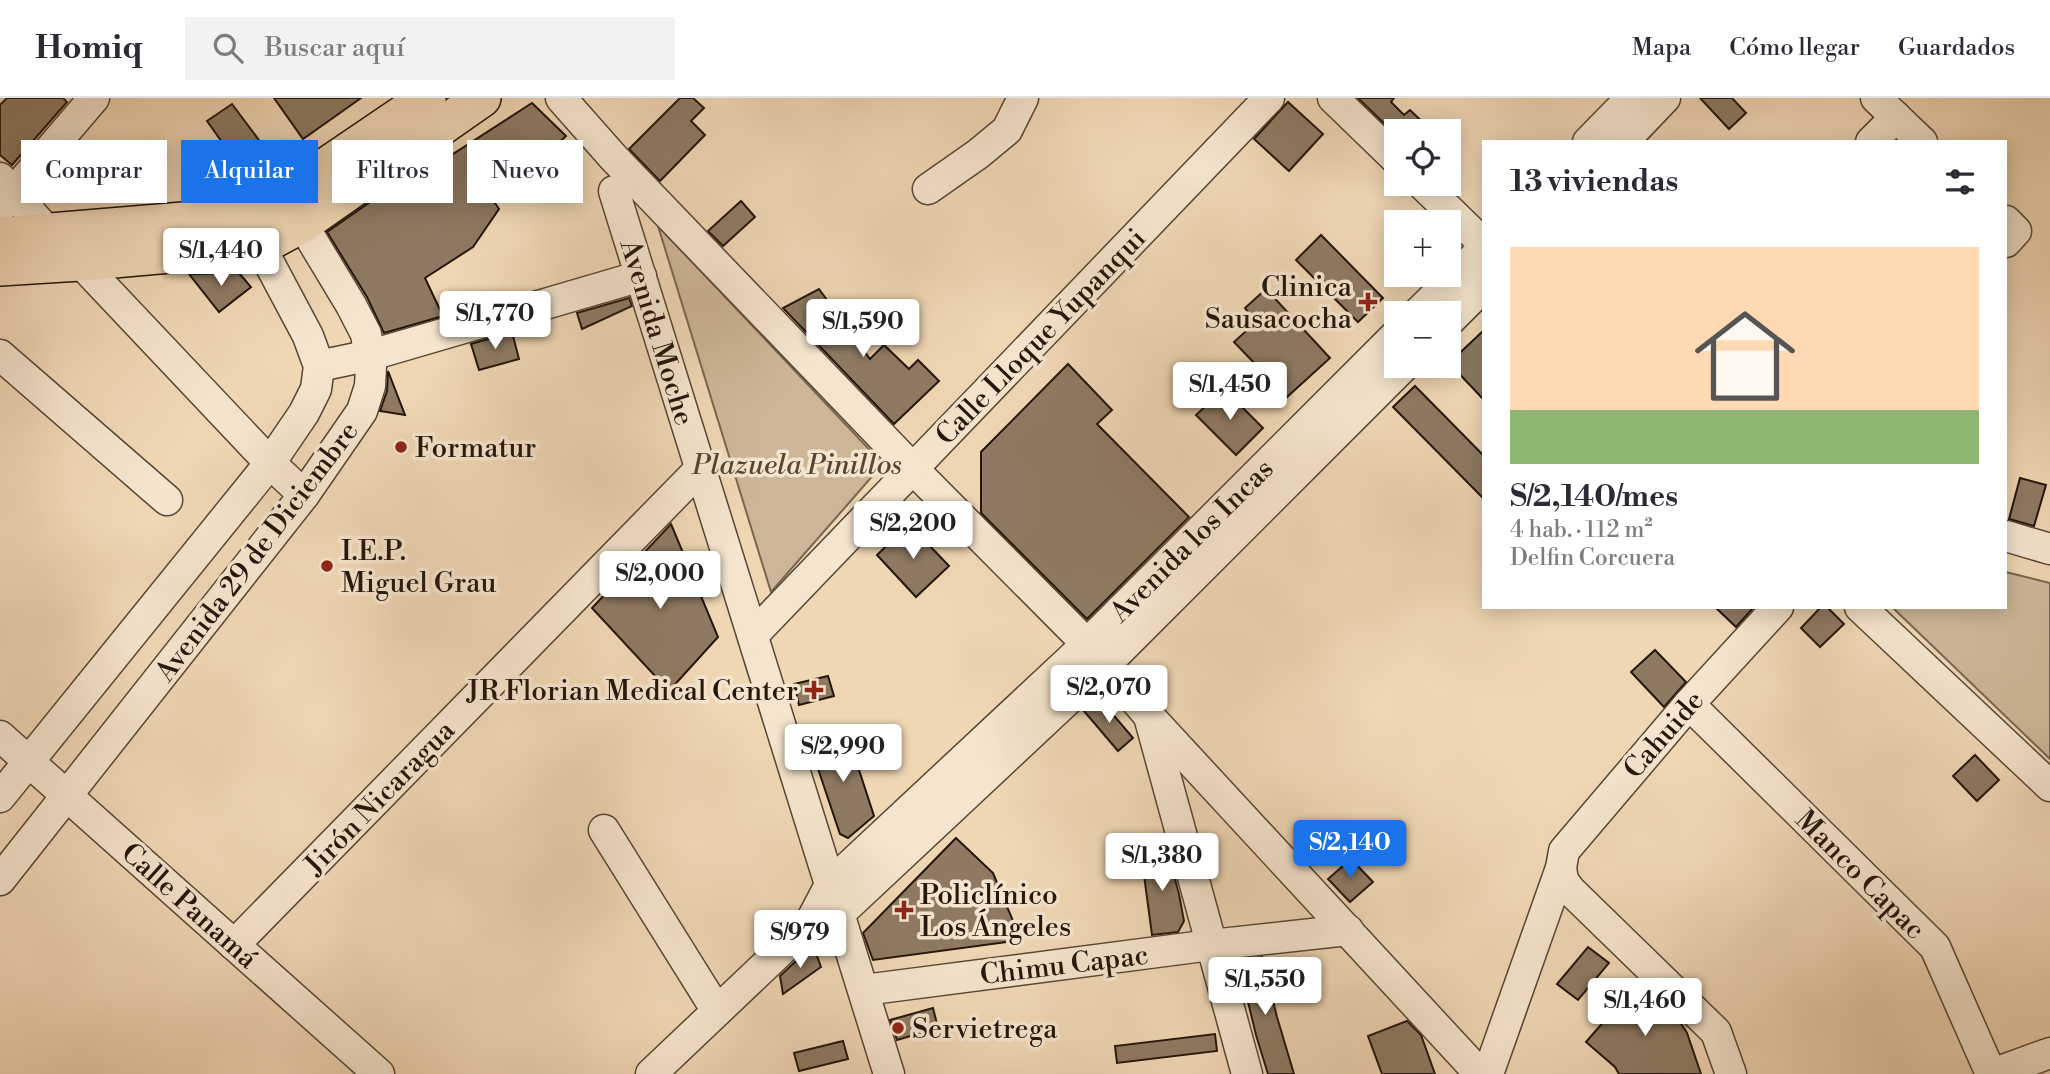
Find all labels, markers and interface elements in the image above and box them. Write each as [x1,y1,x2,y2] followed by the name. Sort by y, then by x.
[185,17,675,80] search box
[35,28,143,69] text: Homiq
[209,29,247,67] icon: search
[265,32,405,64] text: Buscar aquí
[1632,33,1691,63] text: Mapa
[1729,33,1860,63] text: Cómo llegar
[1898,33,2015,63] text: Guardados
[1384,119,1461,378] map controls
[1384,119,1461,196] button: locate
[21,140,167,203] chip: Comprar
[181,140,318,203] chip: Alquilar
[332,140,453,203] chip: Filtros
[467,140,583,203] chip: Nuevo
[1510,163,1678,201] text: 13 viviendas
[1941,163,1979,201] icon: filters
[1384,210,1461,287] button: +
[929,221,1154,453] street label: Calle Lloque Yupanqui
[156,228,286,288] pin: S/1,440
[611,234,701,430] street label: Avenida Moche
[179,237,263,265] text: S/1,440
[1205,270,1353,337] place label: Clinica Sausacocha
[430,292,560,351] pin: S/1,770
[1358,292,1378,312] marker: Clinica Sausacocha
[1682,293,1808,419] icon: home
[456,300,534,328] text: S/1,770
[798,300,928,359] pin: S/1,590
[1384,301,1461,378] button: −
[822,308,904,336] text: S/1,590
[1165,362,1295,422] pin: S/1,450
[1189,371,1271,399] text: S/1,450
[147,415,367,690] street label: Avenida 29 de Diciembre
[415,431,536,466] place label: Formatur
[393,439,409,455] marker: Formatur
[691,448,902,483] park label: Plazuela Pinillos
[1102,452,1281,631] street label: Avenida los Incas
[1510,478,1678,516] text: S/2,140/mes
[848,502,978,561] pin: S/2,200
[870,510,956,538] text: S/2,200
[1510,516,1652,544] text: 4 hab. · 112 m²
[341,534,496,601] place label: I.E.P. Miguel Grau
[1510,544,1675,572] text: Delfin Corcuera
[595,552,725,611] pin: S/2,000
[319,558,335,574] marker: I.E.P. Miguel Grau
[615,560,705,588] text: S/2,000
[1044,666,1174,725] pin: S/2,070
[466,674,798,709] place label: JR Florian Medical Center
[1066,674,1152,702] text: S/2,070
[804,680,824,700] marker: JR Florian Medical Center
[1616,684,1712,786] street label: Cahuide
[297,713,463,883] street label: Jirón Nicaragua
[778,724,908,784] pin: S/2,990
[801,733,885,761] text: S/2,990
[1788,803,1932,947] street label: Manco Capac
[1285,820,1415,880] pin: S/2,140
[1309,829,1391,857] text: S/2,140
[1097,834,1227,893] pin: S/1,380
[114,836,265,977] street label: Calle Panamá
[1121,842,1203,870] text: S/1,380
[920,878,1071,945] place label: Policlínico Los Ángeles
[894,900,914,920] marker: Policlínico Los Ángeles
[751,910,849,970] pin: S/979
[770,919,830,947] text: S/979
[978,938,1150,993] street label: Chimu Capac
[1200,958,1330,1017] pin: S/1,550
[1224,966,1306,994] text: S/1,550
[1580,978,1710,1038] pin: S/1,460
[1604,987,1686,1015] text: S/1,460
[912,1012,1058,1047] place label: Servietrega
[890,1020,906,1036] marker: Servietrega

